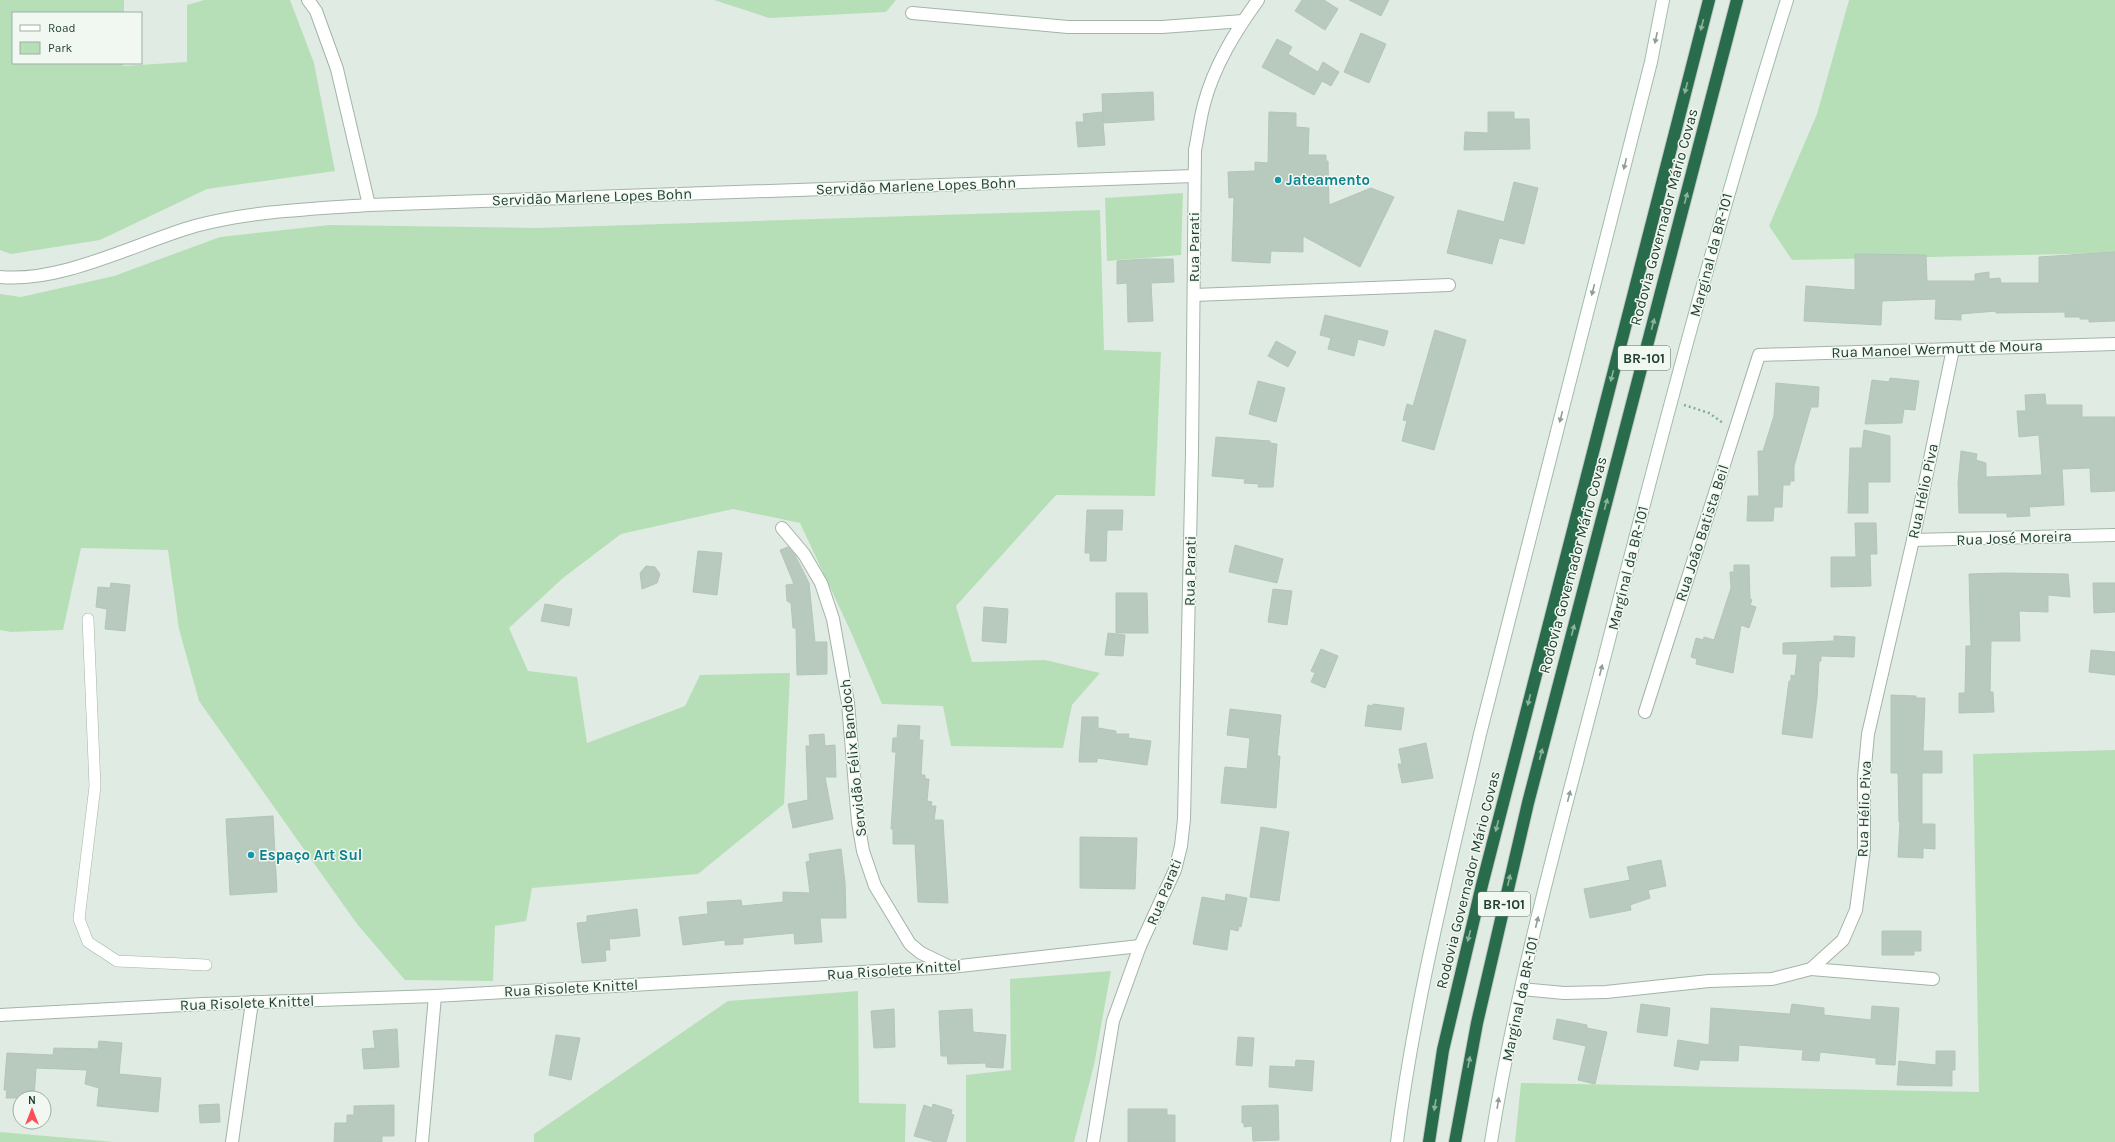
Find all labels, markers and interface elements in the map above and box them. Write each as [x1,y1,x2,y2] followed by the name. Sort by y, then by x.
[12,12,142,64] legend
[1699,19,1705,31] one-way arrow
[48,21,76,35] text: Road
[1652,32,1658,44] one-way arrow
[48,41,73,55] text: Park
[1683,82,1689,94] one-way arrow
[1626,107,1702,327] street label: Rodovia Governador Mário Covas
[1621,158,1627,171] one-way arrow
[1286,171,1370,189] place label: Jateamento
[816,174,1016,198] street label: Servidão Marlene Lopes Bohn
[1273,175,1283,185] marker: Jateamento
[492,185,692,209] street label: Servidão Marlene Lopes Bohn
[1686,191,1736,319] street label: Marginal da BR-101
[1683,192,1689,205] one-way arrow
[1185,212,1203,282] street label: Rua Parati
[1589,284,1595,297] one-way arrow
[1650,318,1656,330] one-way arrow
[1831,336,2043,362] street label: Rua Manoel Wermutt de Moura
[1618,346,1670,370] road number: BR-101
[1609,371,1615,383] one-way arrow
[1558,411,1564,423] one-way arrow
[1904,442,1942,540] street label: Rua Hélio Piva
[1535,455,1611,675] street label: Rodovia Governador Mário Covas
[1671,462,1733,604] street label: Rua João Batista Beil
[1603,498,1609,510] one-way arrow
[1604,504,1652,632] street label: Marginal da BR-101
[1956,527,2072,549] street label: Rua José Moreira
[1180,536,1200,606] street label: Rua Parati
[1570,624,1576,636] one-way arrow
[1599,664,1605,676] one-way arrow
[836,678,870,838] street label: Servidão Félix Bandoch
[1526,694,1532,706] one-way arrow
[1538,748,1544,761] one-way arrow
[1853,760,1875,858] street label: Rua Hélio Piva
[1432,769,1504,991] street label: Rodovia Governador Mário Covas
[1566,790,1572,802] one-way arrow
[1494,820,1500,832] one-way arrow
[259,846,362,864] place label: Espaço Art Sul
[246,850,256,860] marker: Espaço Art Sul
[1142,856,1186,928] street label: Rua Parati
[1506,874,1512,886] one-way arrow
[1478,892,1530,916] road number: BR-101
[1534,915,1540,928] one-way arrow
[1466,930,1472,943] one-way arrow
[1498,935,1542,1063] street label: Marginal da BR-101
[826,956,962,984] street label: Rua Risolete Knittel
[503,975,639,1001] street label: Rua Risolete Knittel
[180,992,314,1014] street label: Rua Risolete Knittel
[1467,1056,1473,1068] one-way arrow
[12,1090,52,1130] north arrow
[28,1094,36,1107] text: N
[1495,1097,1501,1110] one-way arrow
[1431,1099,1437,1111] one-way arrow

